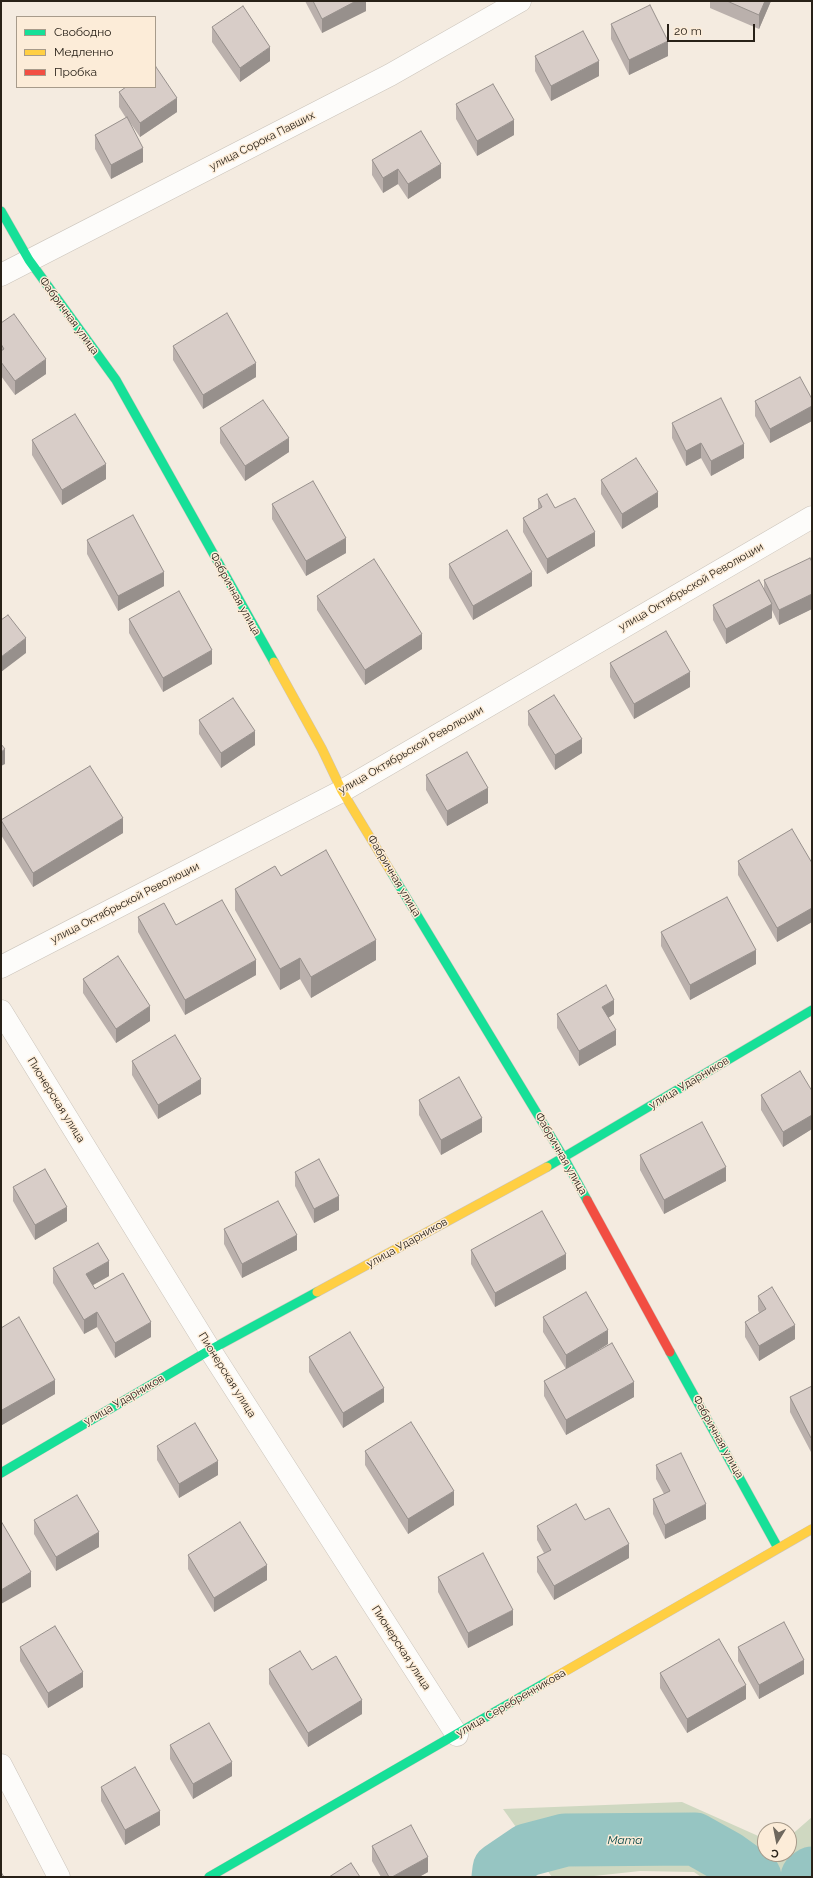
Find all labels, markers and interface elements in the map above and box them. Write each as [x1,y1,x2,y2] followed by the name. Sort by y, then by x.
[16,16,156,88] legend
[669,16,757,42] scale bar
[674,24,702,38] text: 20 m
[54,25,111,39] text: Свободно
[54,45,113,59] text: Медленно
[54,65,97,79] text: Пробка
[207,109,317,173] street label: улица Сорока Павших
[36,275,102,357] street label: Фабричная улица
[616,540,766,634] street label: улица Октябрьской Революции
[207,550,263,638] street label: Фабричная улица
[336,703,486,797] street label: улица Октябрьской Революции
[365,833,423,919] street label: Фабричная улица
[49,860,201,946] street label: улица Октябрьской Революции
[647,1054,731,1112] street label: улица Ударников
[24,1055,88,1145] street label: Пионерская улица
[532,1111,590,1197] street label: Фабричная улица
[364,1215,450,1271] street label: улица Ударников
[195,1330,259,1420] street label: Пионерская улица
[81,1372,167,1428] street label: улица Ударников
[690,1393,746,1481] street label: Фабричная улица
[369,1603,433,1693] street label: Пионерская улица
[454,1666,568,1740] street label: улица Серебренникова
[757,1822,797,1862] north arrow
[608,1833,642,1847] water label: Мата
[770,1846,780,1860] text: С

